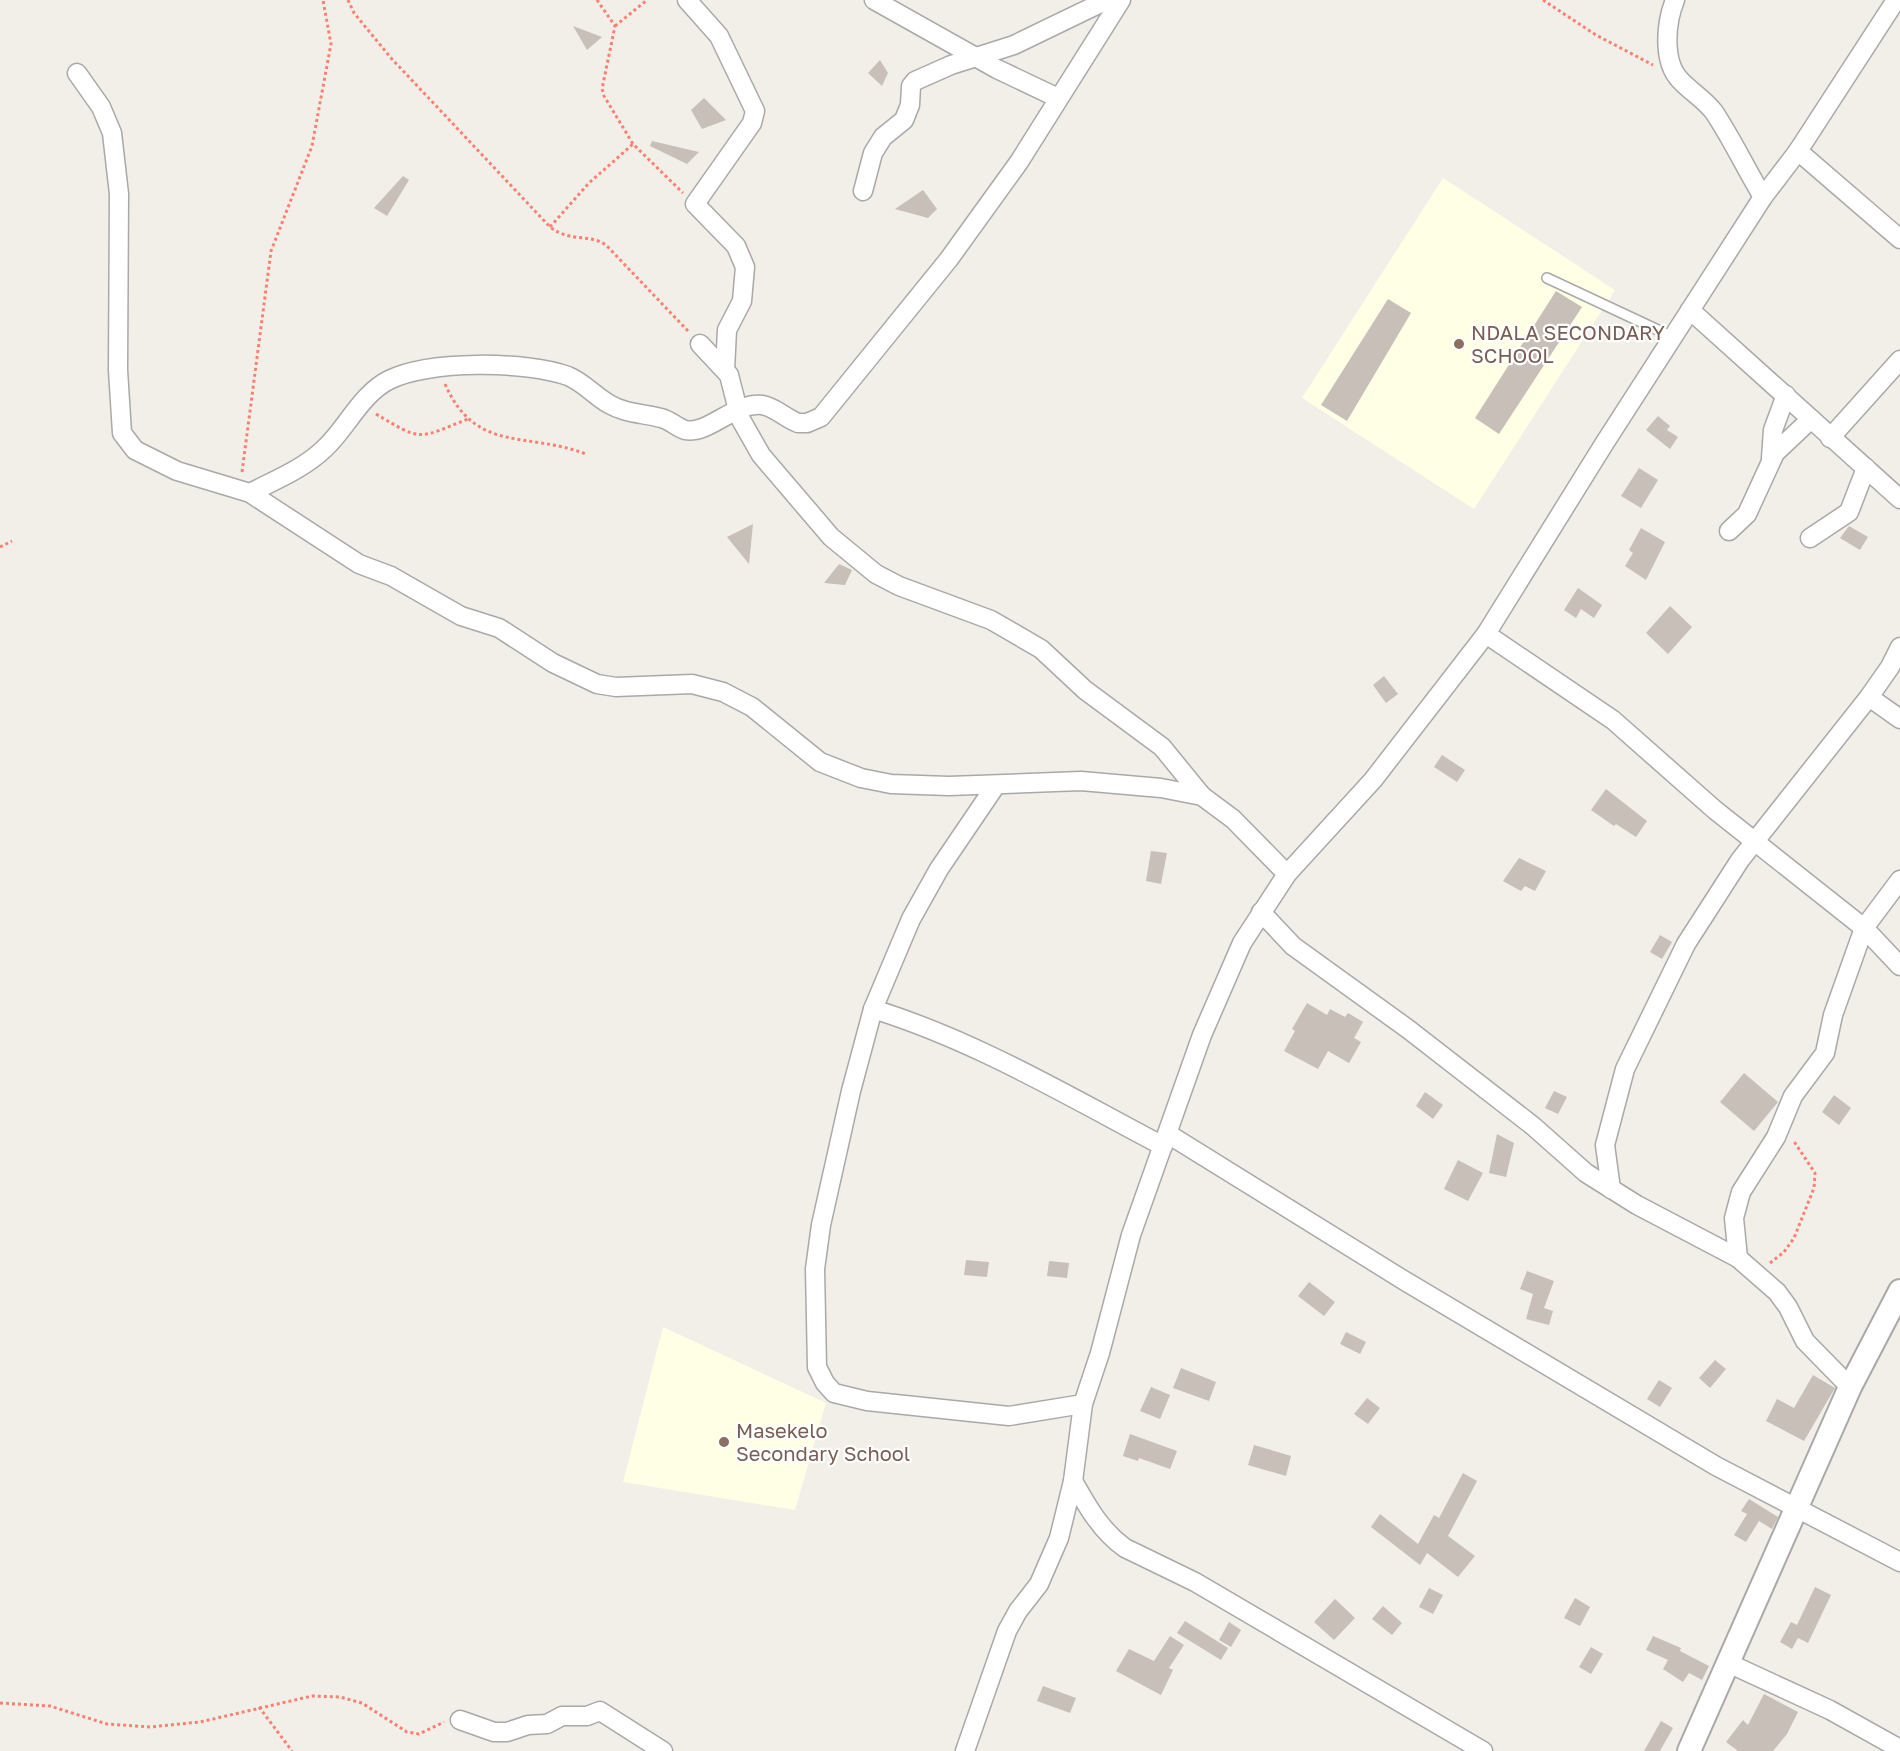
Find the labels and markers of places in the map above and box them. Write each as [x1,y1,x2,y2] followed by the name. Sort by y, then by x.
[1471,320,1665,367] place label: NDALA SECONDARY SCHOOL
[1452,337,1466,351] marker: NDALA SECONDARY SCHOOL
[736,1418,910,1465] place label: Masekelo Secondary School
[717,1435,731,1449] marker: Masekelo Secondary School

